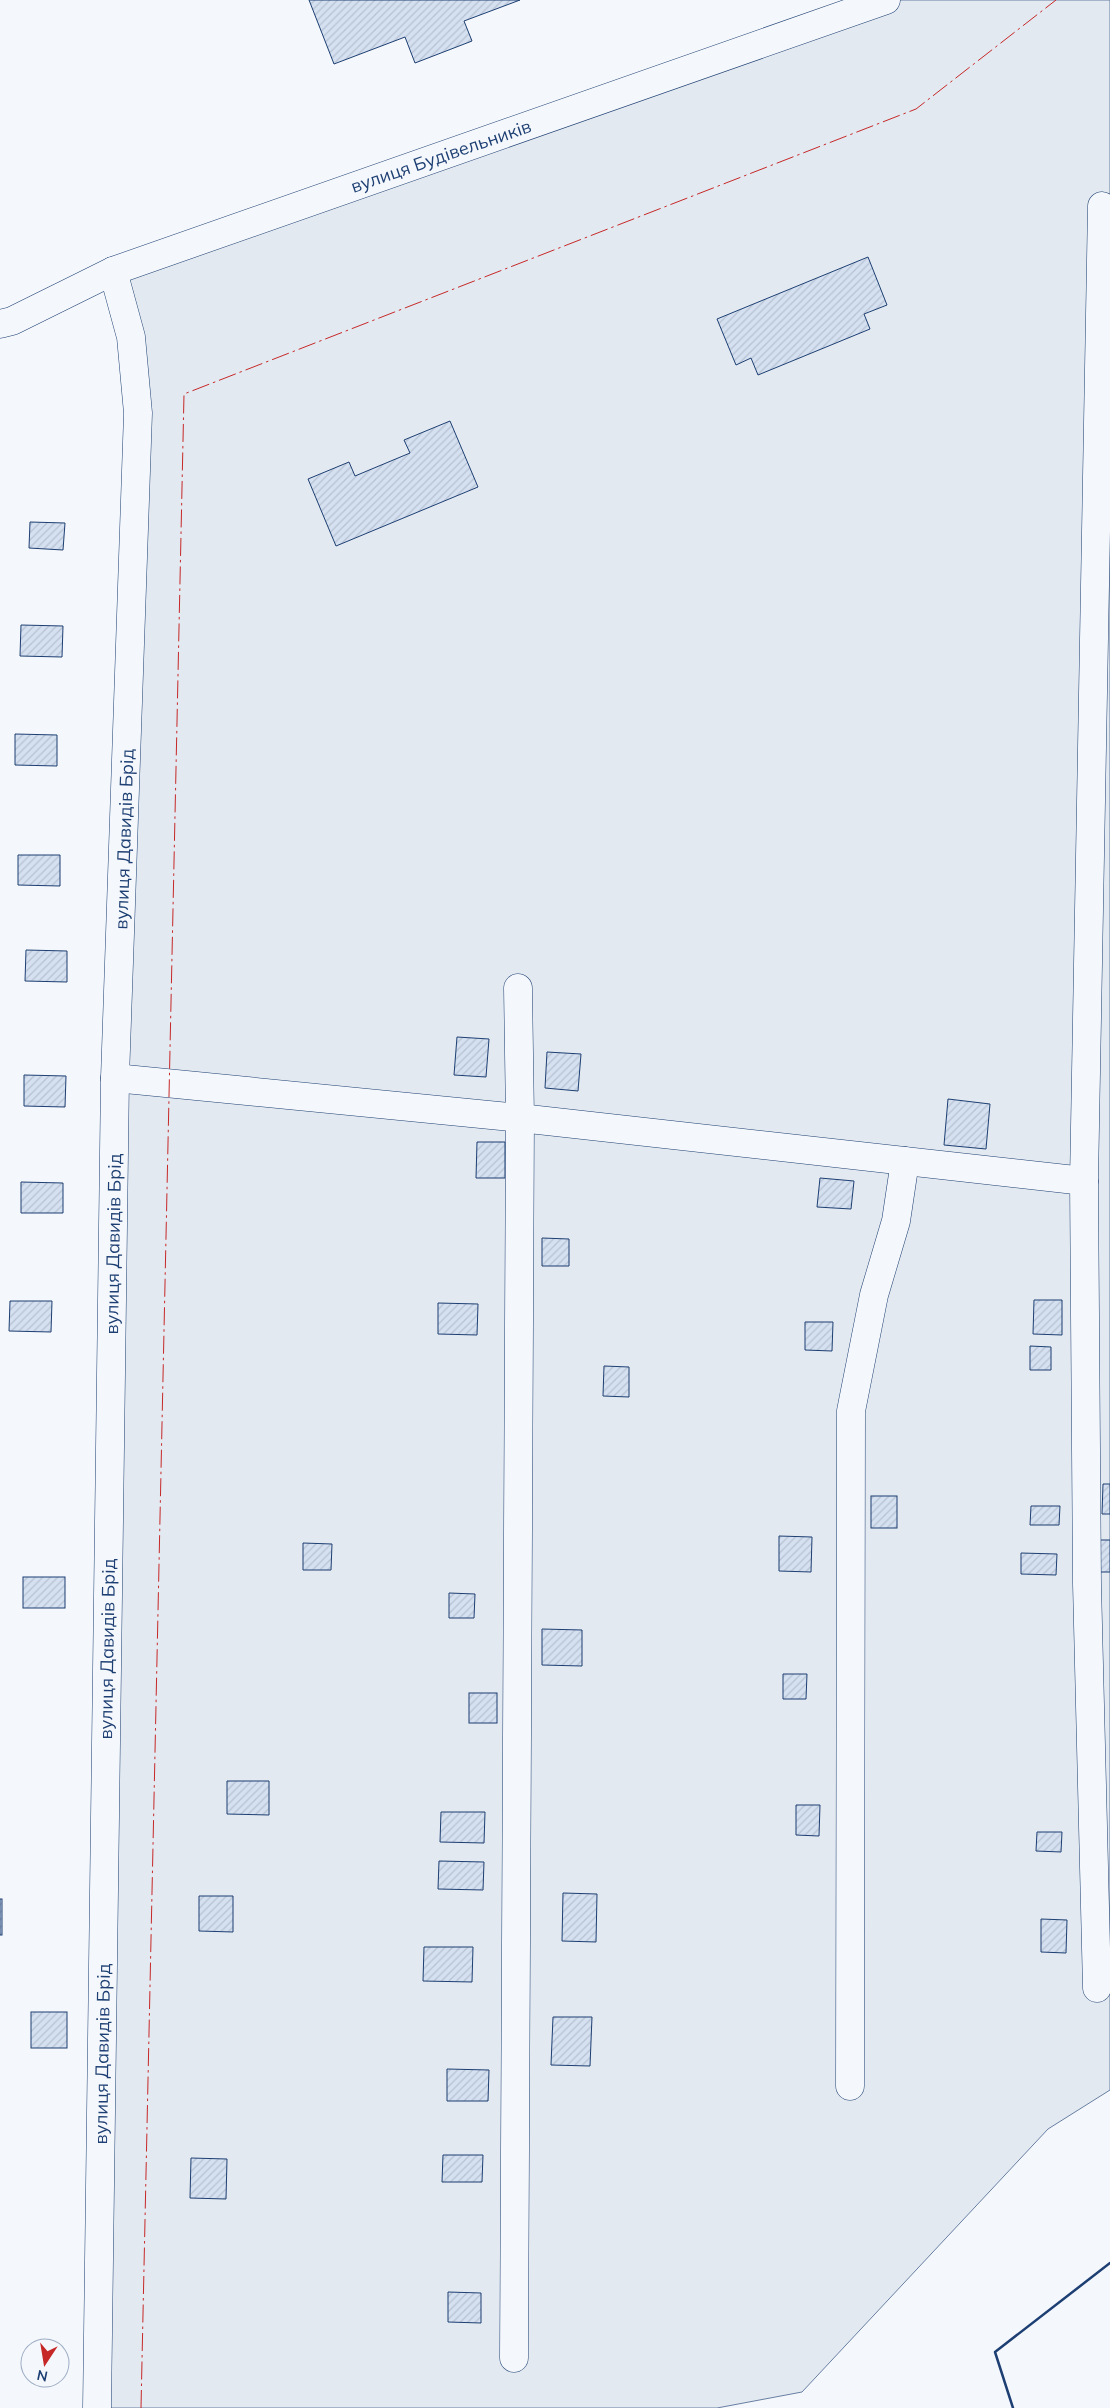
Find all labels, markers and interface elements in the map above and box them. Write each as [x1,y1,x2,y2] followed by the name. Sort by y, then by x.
[348,114,534,198] street label: вулиця Будівельників
[109,748,139,930] street label: вулиця Давидів Брід
[100,1153,126,1335] street label: вулиця Давидів Брід
[94,1558,120,1740] street label: вулиця Давидів Брід
[89,1963,115,2145] street label: вулиця Давидів Брід
[20,2338,70,2388] north arrow
[35,2366,49,2386] text: N

